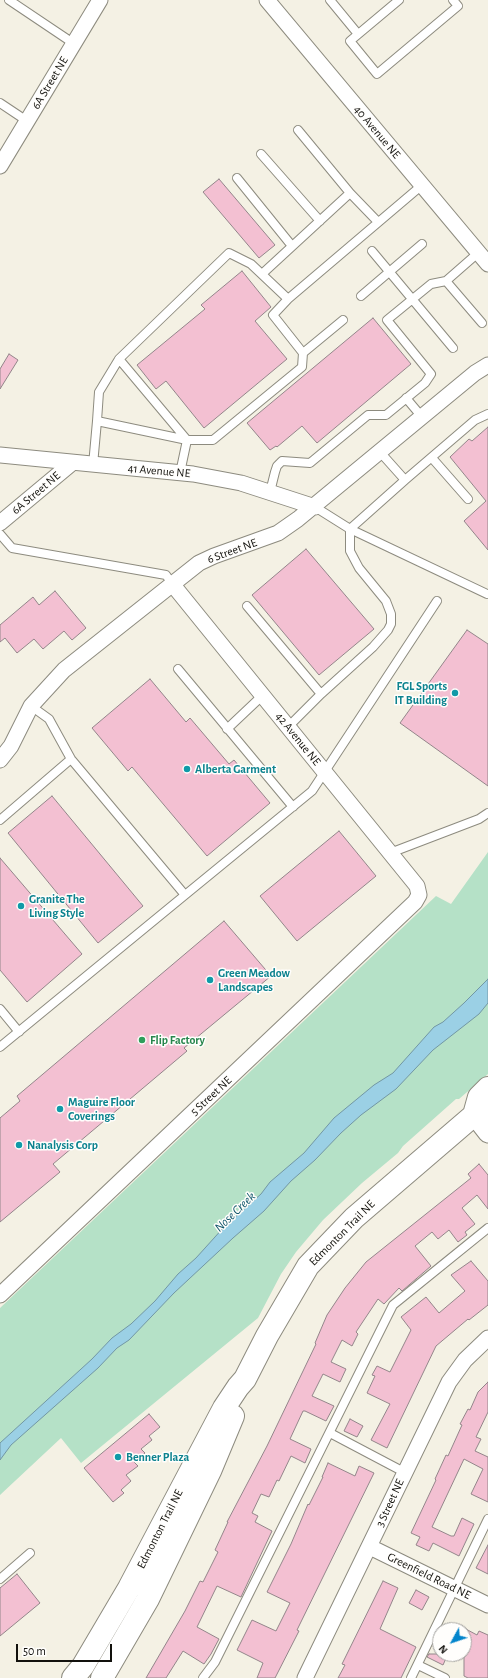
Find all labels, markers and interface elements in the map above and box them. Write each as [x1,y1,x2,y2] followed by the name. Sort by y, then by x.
[29,54,71,112] street label: 6A Street NE
[351,102,403,162] street label: 40 Avenue NE
[127,461,191,481] street label: 41 Avenue NE
[9,469,63,517] street label: 6A Street NE
[205,535,259,567] street label: 6 Street NE
[394,679,447,707] place label: FGL Sports IT Building
[450,688,460,698] marker: FGL Sports IT Building
[272,710,324,768] street label: 42 Avenue NE
[195,762,276,776] place label: Alberta Garment
[182,764,192,774] marker: Alberta Garment
[29,892,85,920] place label: Granite The Living Style
[16,901,26,911] marker: Granite The Living Style
[218,966,290,994] place label: Green Meadow Landscapes
[205,975,215,985] marker: Green Meadow Landscapes
[150,1033,205,1047] place label: Flip Factory
[137,1035,147,1045] marker: Flip Factory
[187,1073,235,1119] street label: 5 Street NE
[68,1095,135,1123] place label: Maguire Floor Coverings
[55,1104,65,1114] marker: Maguire Floor Coverings
[27,1138,98,1152] place label: Nanalysis Corp
[14,1140,24,1150] marker: Nanalysis Corp
[211,1189,259,1235] water label: Nose Creek
[306,1197,378,1269] street label: Edmonton Trail NE
[126,1450,189,1464] place label: Benner Plaza
[113,1452,123,1462] marker: Benner Plaza
[373,1477,407,1529] street label: 3 Street NE
[134,1487,186,1571] street label: Edmonton Trail NE
[385,1550,473,1602] street label: Greenfield Road NE
[432,1622,472,1662] north arrow
[18,1636,114,1662] scale bar
[437,1643,450,1656] text: N
[23,1645,46,1657] text: 50 m

